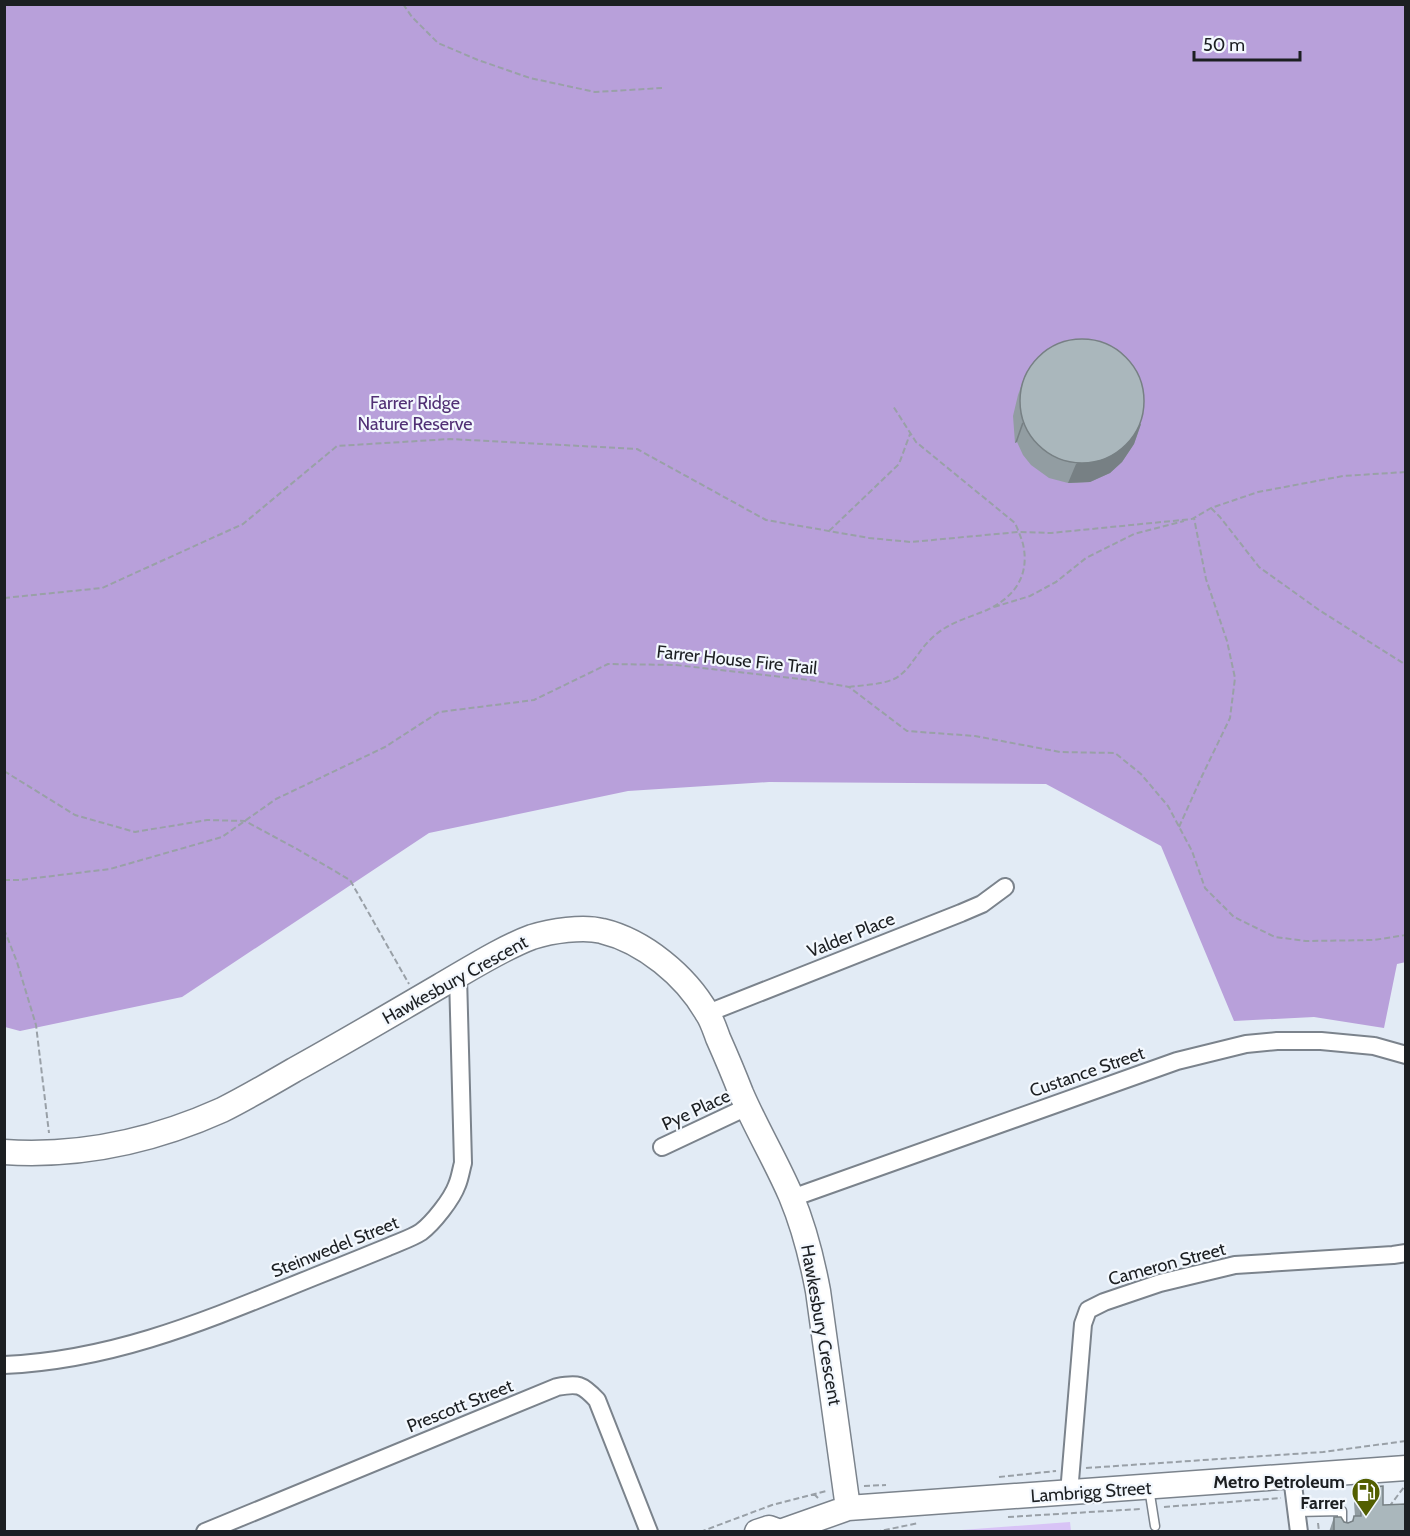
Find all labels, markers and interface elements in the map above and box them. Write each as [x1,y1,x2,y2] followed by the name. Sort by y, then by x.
[1194,24,1300,62] scale bar
[1203,34,1245,56] text: 50 m
[357,392,473,435] park label: Farrer Ridge Nature Reserve
[655,641,819,679] street label: Farrer House Fire Trail
[804,908,898,962] street label: Valder Place
[378,931,532,1029] street label: Hawkesbury Crescent
[1027,1042,1147,1102] street label: Custance Street
[658,1085,734,1135] street label: Pye Place
[268,1211,402,1283] street label: Steinwedel Street
[1106,1238,1228,1290] street label: Cameron Street
[796,1243,846,1407] street label: Hawkesbury Crescent
[404,1375,516,1437] street label: Prescott Street
[1213,1471,1345,1514] place label: Metro Petroleum Farrer
[1350,1476,1382,1518] fuel station icon: Metro Petroleum Farrer
[1030,1477,1152,1507] street label: Lambrigg Street

